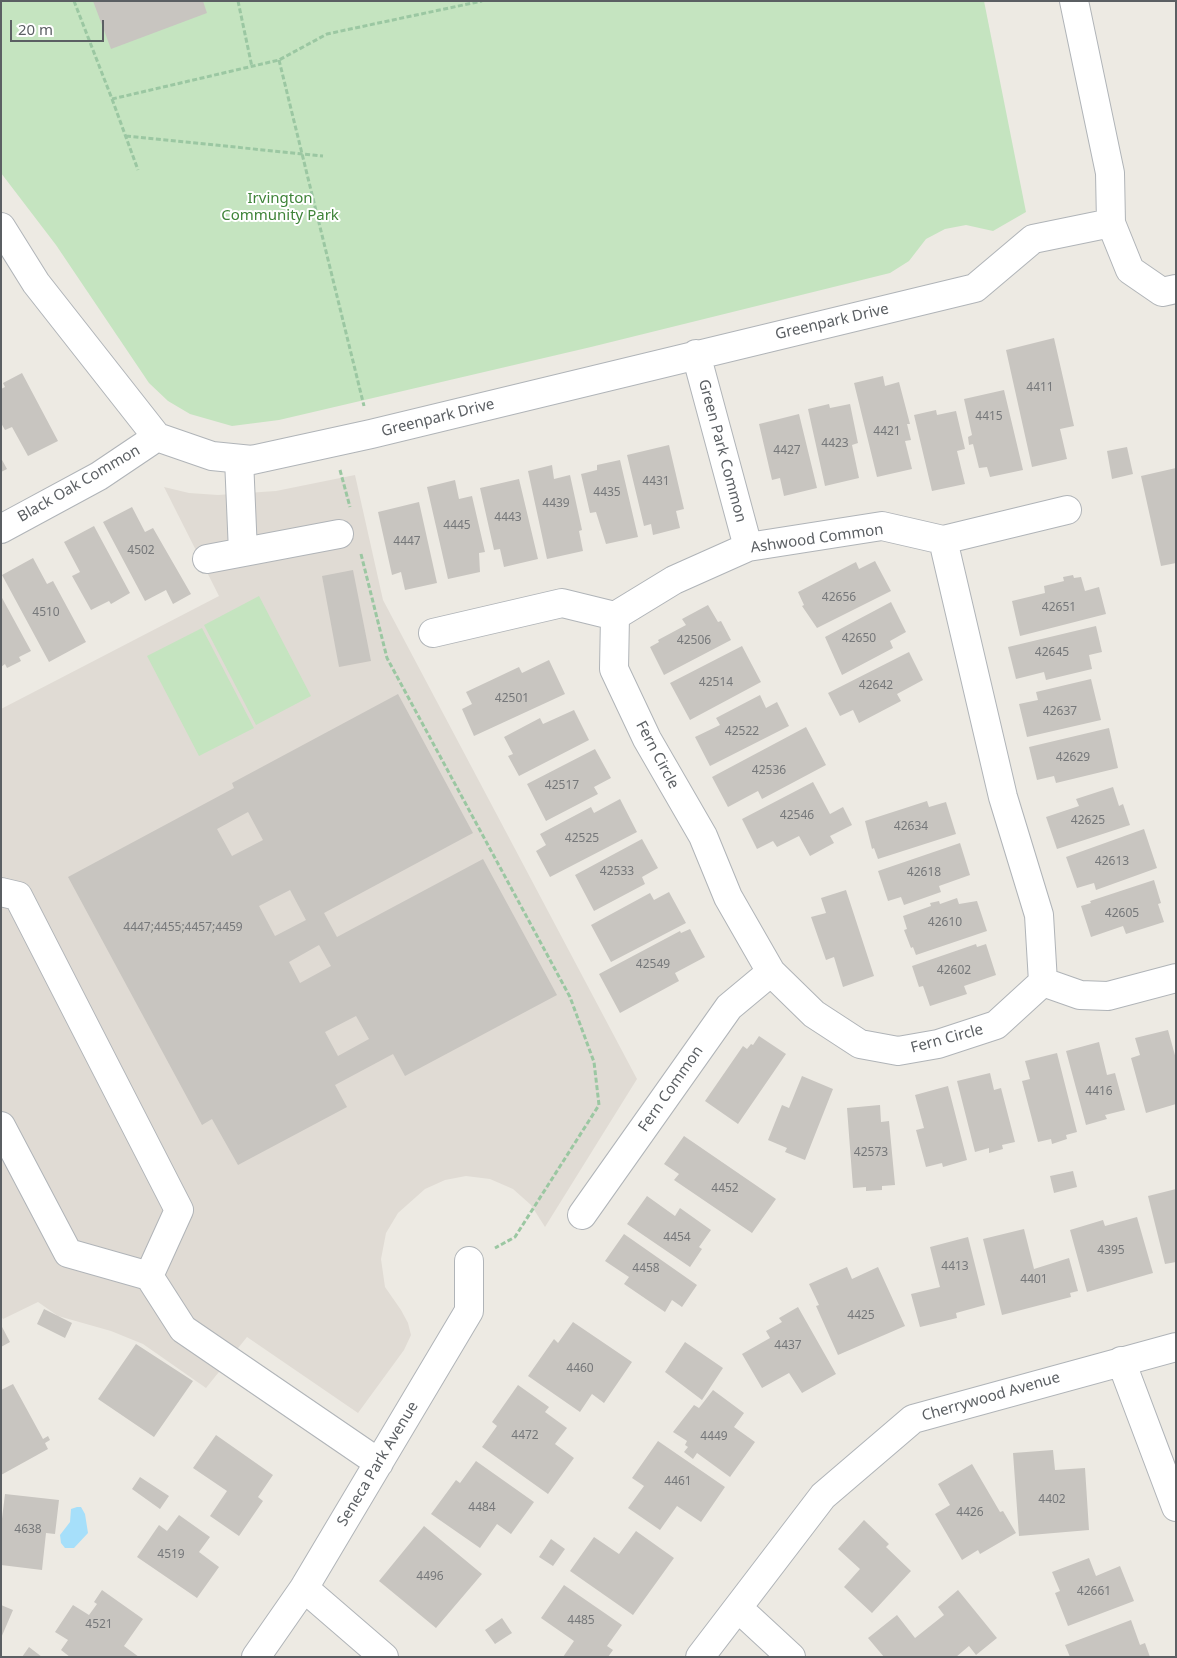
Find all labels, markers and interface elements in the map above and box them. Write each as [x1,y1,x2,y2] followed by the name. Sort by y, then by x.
[12,10,106,42] scale bar
[18,19,53,39] text: 20 m
[221,190,339,225] park label: Irvington Community Park
[774,300,890,344] street label: Greenpark Drive
[694,377,750,525] street label: Green Park Common
[1026,381,1054,395] house number: 4411
[380,395,496,441] street label: Greenpark Drive
[975,410,1003,424] house number: 4415
[873,425,901,439] house number: 4421
[821,437,849,451] house number: 4423
[15,442,143,526] street label: Black Oak Common
[773,444,801,458] house number: 4427
[642,475,670,489] house number: 4431
[593,486,621,500] house number: 4435
[542,497,570,511] house number: 4439
[494,511,522,525] house number: 4443
[443,519,471,533] house number: 4445
[749,521,885,557] street label: Ashwood Common
[393,535,421,549] house number: 4447
[127,544,155,558] house number: 4502
[822,591,856,605] house number: 42656
[1042,601,1076,615] house number: 42651
[32,606,60,620] house number: 4510
[842,632,876,646] house number: 42650
[677,634,711,648] house number: 42506
[1035,646,1069,660] house number: 42645
[699,676,733,690] house number: 42514
[859,679,893,693] house number: 42642
[495,692,529,706] house number: 42501
[1043,705,1077,719] house number: 42637
[632,718,682,792] street label: Fern Circle
[725,725,759,739] house number: 42522
[1056,751,1090,765] house number: 42629
[752,764,786,778] house number: 42536
[545,779,579,793] house number: 42517
[780,809,814,823] house number: 42546
[1071,814,1105,828] house number: 42625
[894,820,928,834] house number: 42634
[565,832,599,846] house number: 42525
[1095,855,1129,869] house number: 42613
[600,865,634,879] house number: 42533
[907,866,941,880] house number: 42618
[1105,907,1139,921] house number: 42605
[928,916,962,930] house number: 42610
[123,921,243,935] house number: 4447;4455;4457;4459
[636,958,670,972] house number: 42549
[937,964,971,978] house number: 42602
[909,1021,985,1057] street label: Fern Circle
[635,1043,707,1135] street label: Fern Common
[1085,1085,1113,1099] house number: 4416
[854,1146,888,1160] house number: 42573
[711,1182,739,1196] house number: 4452
[663,1231,691,1245] house number: 4454
[1097,1244,1125,1258] house number: 4395
[941,1260,969,1274] house number: 4413
[632,1262,660,1276] house number: 4458
[1020,1273,1048,1287] house number: 4401
[847,1309,875,1323] house number: 4425
[774,1339,802,1353] house number: 4437
[566,1362,594,1376] house number: 4460
[920,1369,1062,1425] street label: Cherrywood Avenue
[334,1398,422,1530] street label: Seneca Park Avenue
[511,1429,539,1443] house number: 4472
[700,1430,728,1444] house number: 4449
[664,1475,692,1489] house number: 4461
[1038,1493,1066,1507] house number: 4402
[468,1501,496,1515] house number: 4484
[956,1506,984,1520] house number: 4426
[14,1523,42,1537] house number: 4638
[157,1548,185,1562] house number: 4519
[416,1570,444,1584] house number: 4496
[1077,1585,1111,1599] house number: 42661
[567,1614,595,1628] house number: 4485
[85,1618,113,1632] house number: 4521

